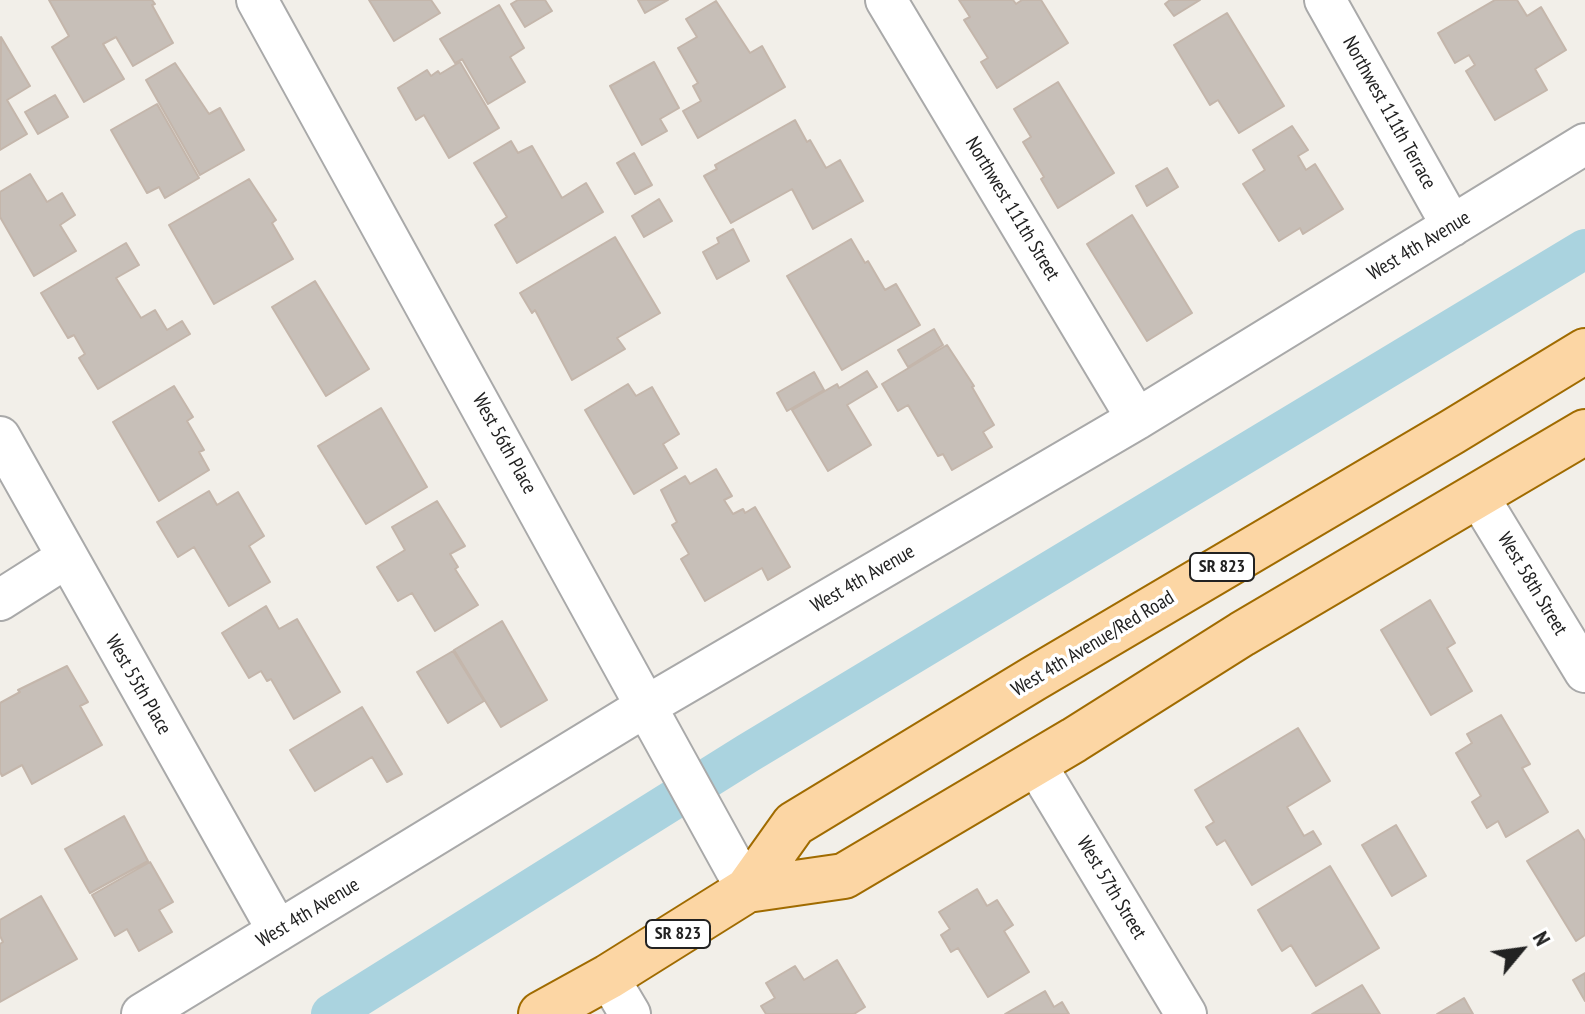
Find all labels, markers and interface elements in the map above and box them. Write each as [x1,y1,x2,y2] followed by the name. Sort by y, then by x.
[1337,33,1441,193] street label: Northwest 111th Terrace
[960,133,1064,285] street label: Northwest 111th Street
[1363,206,1475,286] street label: West 4th Avenue
[467,390,541,498] street label: West 56th Place
[1492,528,1572,640] street label: West 58th Street
[807,540,919,618] street label: West 4th Avenue
[1190,553,1254,581] road number: SR 823
[1007,586,1179,702] street label: West 4th Avenue/Red Road
[100,631,176,739] street label: West 55th Place
[1071,832,1151,944] street label: West 57th Street
[252,873,364,953] street label: West 4th Avenue
[1481,910,1561,990] north arrow
[646,920,710,948] road number: SR 823
[1527,926,1557,950] text: N

